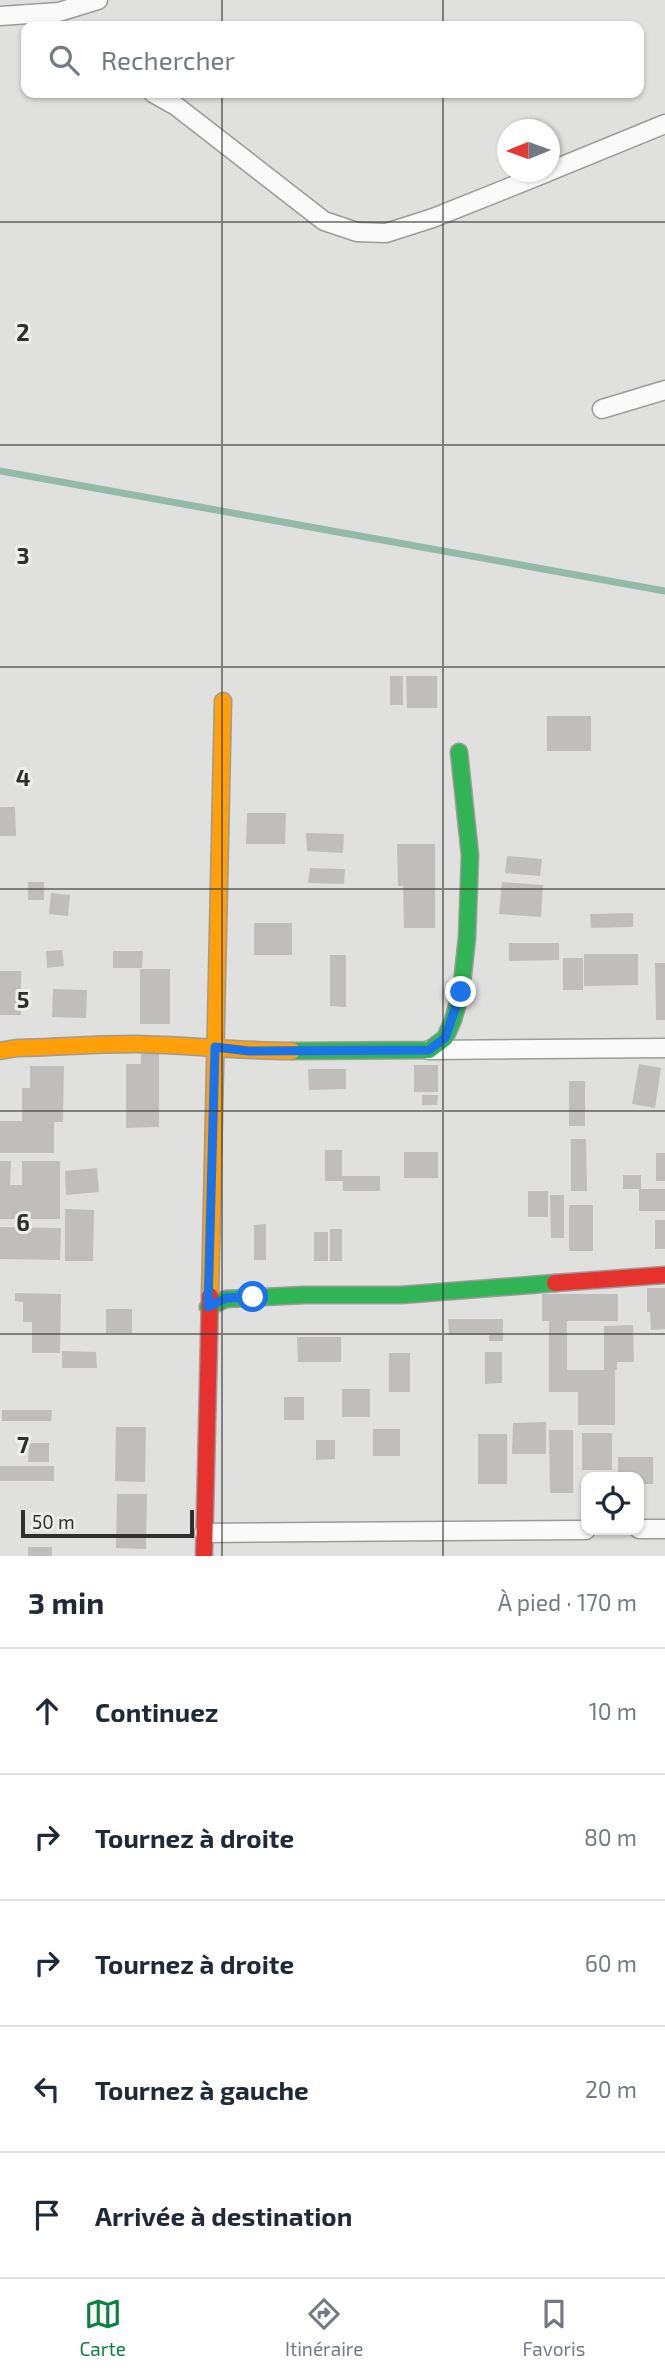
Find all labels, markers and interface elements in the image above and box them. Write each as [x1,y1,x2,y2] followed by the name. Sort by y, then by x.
[21,21,644,98] search box
[45,41,83,79] icon: search
[101,44,235,75] text: Rechercher
[497,119,560,182] north arrow
[16,318,30,346] text: 2
[16,541,30,569] text: 3
[16,763,30,791] text: 4
[445,976,476,1007] route end
[17,985,29,1013] text: 5
[16,1208,30,1236] text: 6
[237,1281,268,1312] route start
[17,1430,29,1458] text: 7
[581,1472,644,1535] map controls
[581,1472,644,1535] button: locate
[21,1507,194,1539] scale bar
[32,1510,75,1533] text: 50 m
[28,1584,104,1620] text: 3 min
[498,1588,637,1616] text: À pied · 170 m
[28,1692,66,1730] icon: ahead
[95,1696,218,1727] text: Continuez
[589,1697,637,1725] text: 10 m
[28,1818,66,1856] icon: right
[95,1822,294,1853] text: Tournez à droite
[584,1823,637,1851] text: 80 m
[28,1944,66,1982] icon: right
[95,1948,294,1979] text: Tournez à droite
[585,1949,637,1977] text: 60 m
[28,2070,66,2108] icon: left
[95,2074,309,2105] text: Tournez à gauche
[585,2075,637,2103] text: 20 m
[28,2196,66,2234] icon: arrive
[95,2200,352,2231] text: Arrivée à destination
[80,2295,126,2360] tab: Carte
[285,2295,363,2360] tab: Itinéraire
[523,2295,585,2360] tab: Favoris

